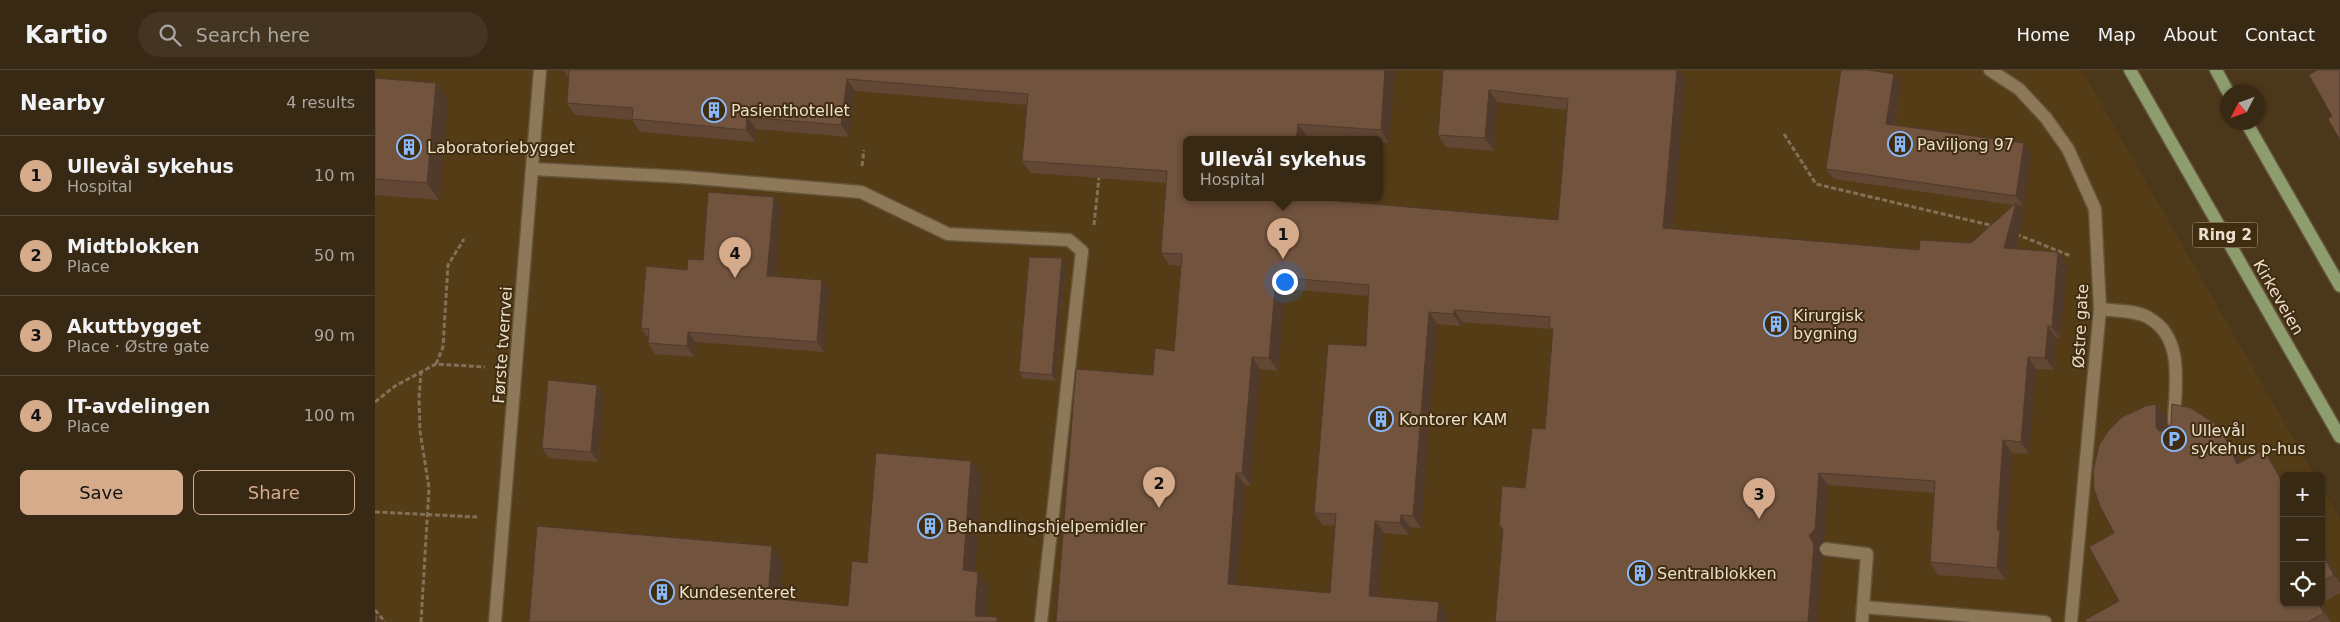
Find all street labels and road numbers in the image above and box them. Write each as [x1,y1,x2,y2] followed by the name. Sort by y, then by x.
[2193,222,2257,248] road number: Ring 2
[2249,256,2308,338] street label: Kirkeveien
[2069,283,2092,369] street label: Østre gate
[489,286,516,404] street label: Første tverrvei

